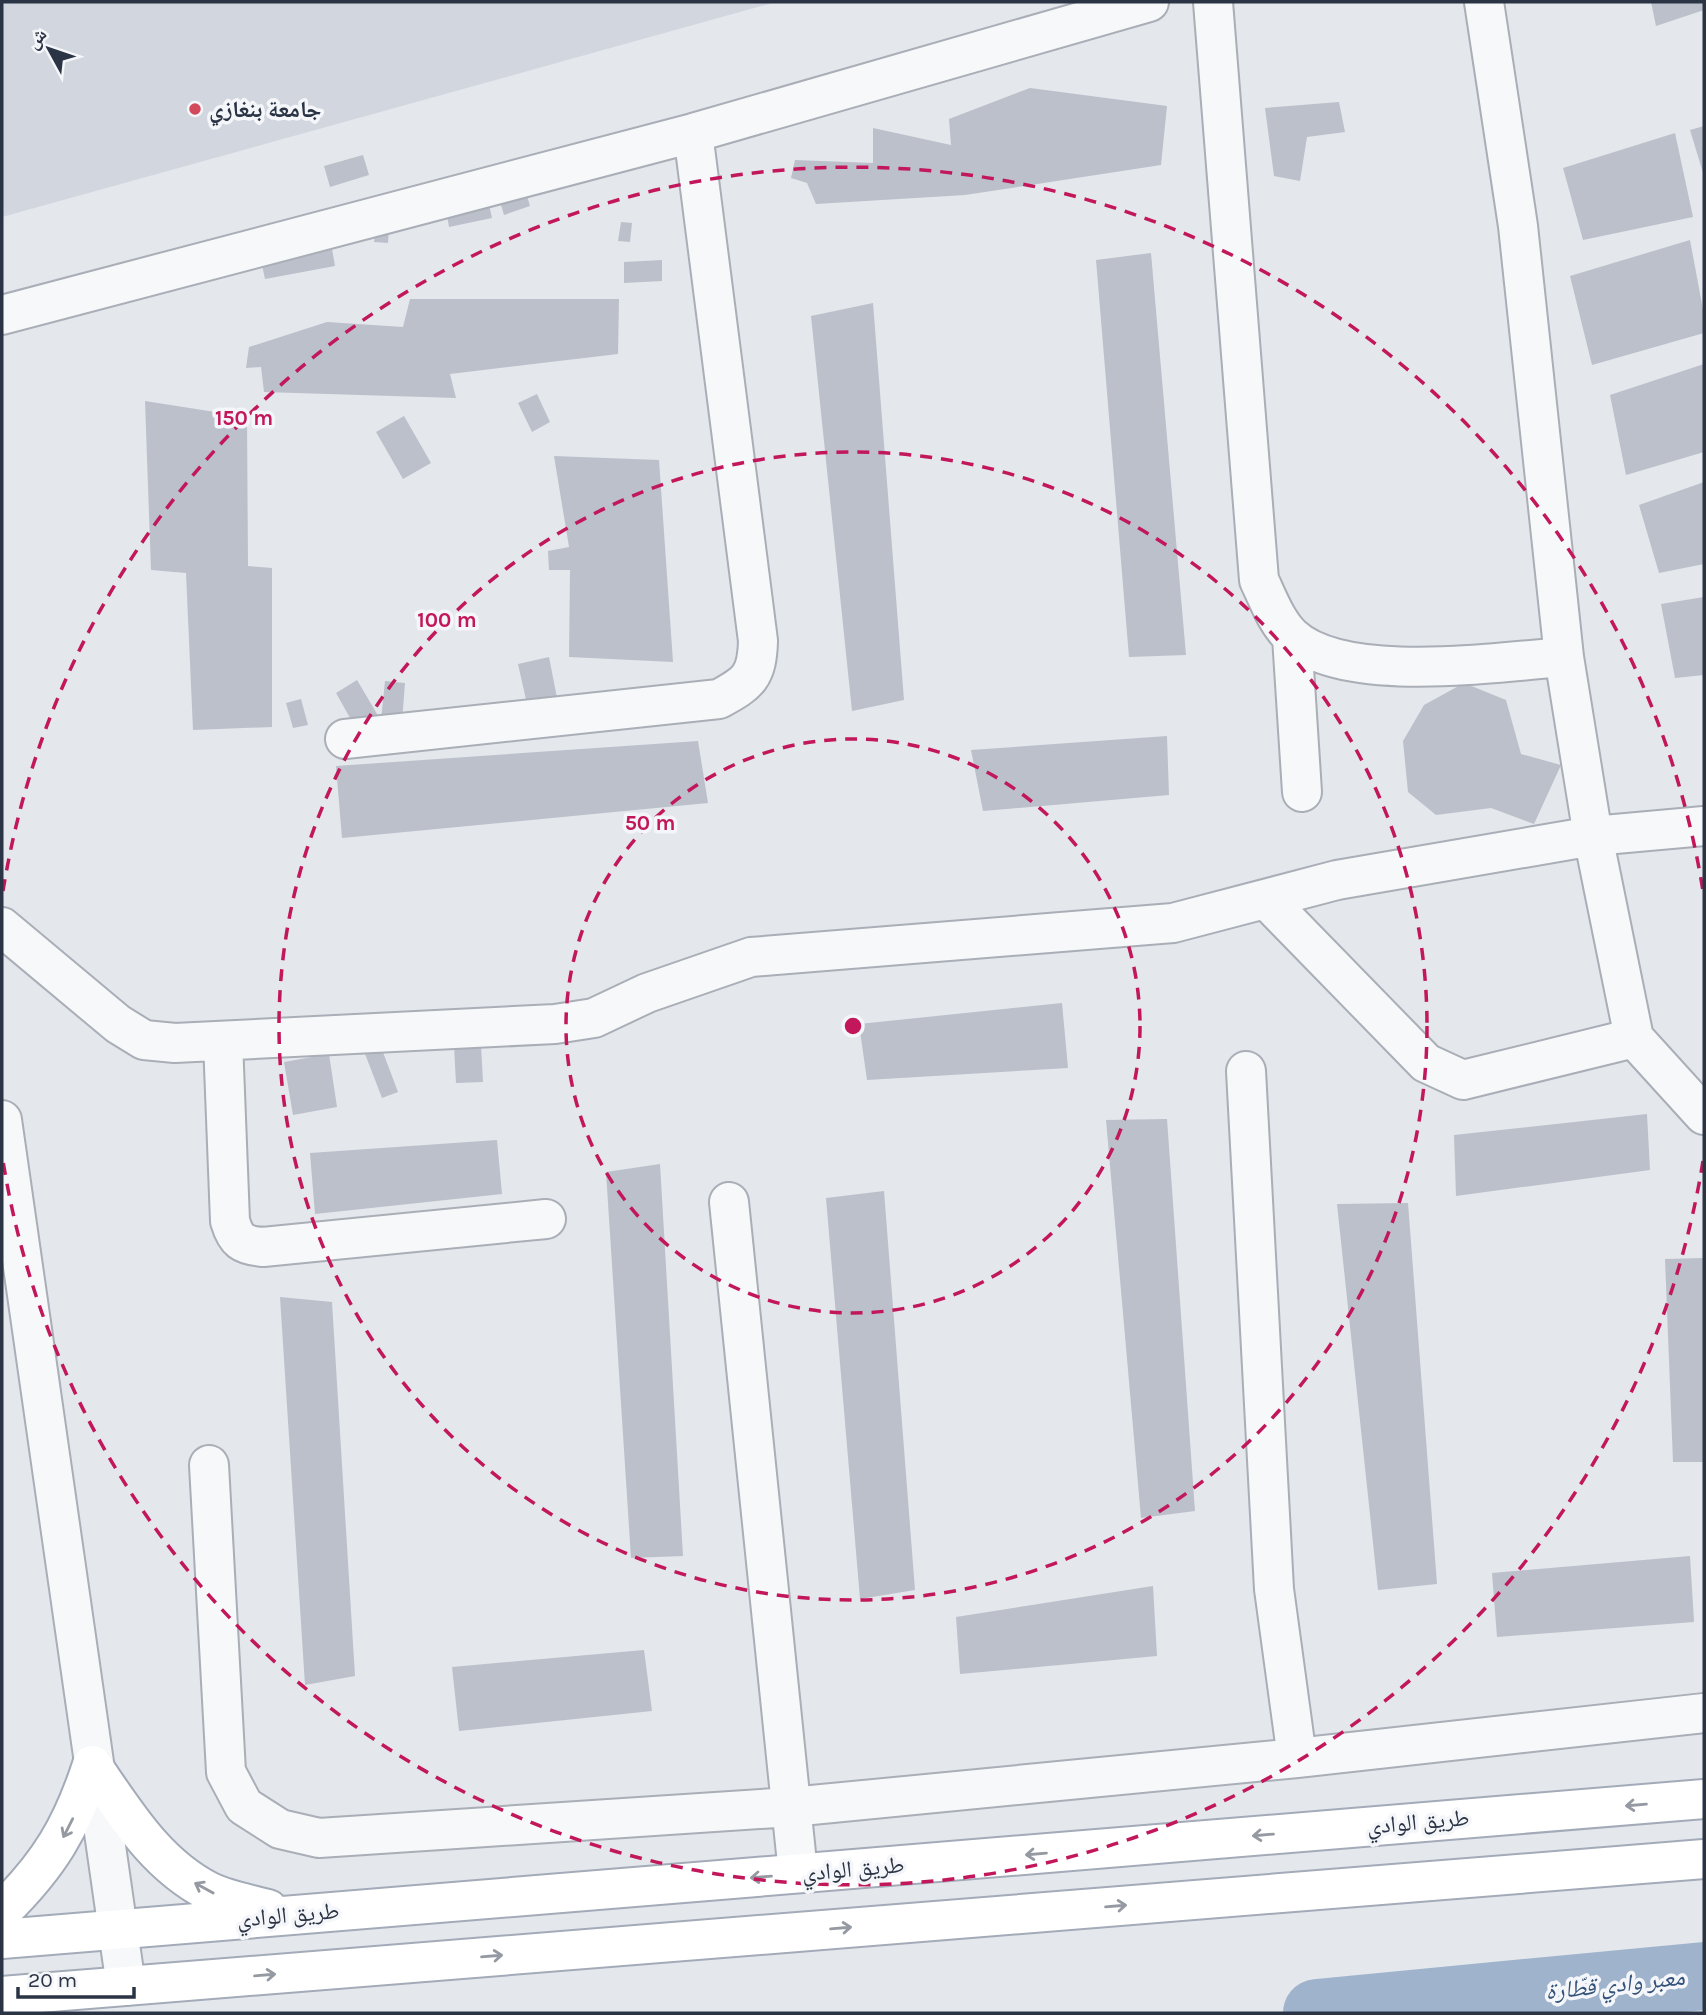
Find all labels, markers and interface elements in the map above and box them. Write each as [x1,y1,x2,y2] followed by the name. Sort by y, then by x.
[14,14,84,84] north arrow
[22,24,52,54] text: ش
[209,96,322,127] place label: جامعة بنغازي
[187,101,203,117] marker: جامعة بنغازي
[215,406,273,430] text: 150 m
[417,608,477,632] text: 100 m
[625,811,675,835] text: 50 m
[841,1014,865,1038] centre of rings
[1625,1799,1648,1812] one-way arrow
[1366,1804,1471,1845] street label: طريق الوادي
[60,1817,74,1838] one-way arrow
[1252,1829,1275,1842] one-way arrow
[1025,1848,1048,1861] one-way arrow
[801,1851,906,1892] street label: طريق الوادي
[750,1871,772,1884] one-way arrow
[195,1881,215,1895] one-way arrow
[236,1897,341,1938] street label: طريق الوادي
[1105,1899,1127,1912] one-way arrow
[829,1922,852,1935] one-way arrow
[480,1949,503,1962] one-way arrow
[18,1955,133,1999] scale bar
[1544,1963,1687,2010] water label: معبر وادي قطّارة
[28,1968,77,1992] text: 20 m
[253,1968,276,1981] one-way arrow

